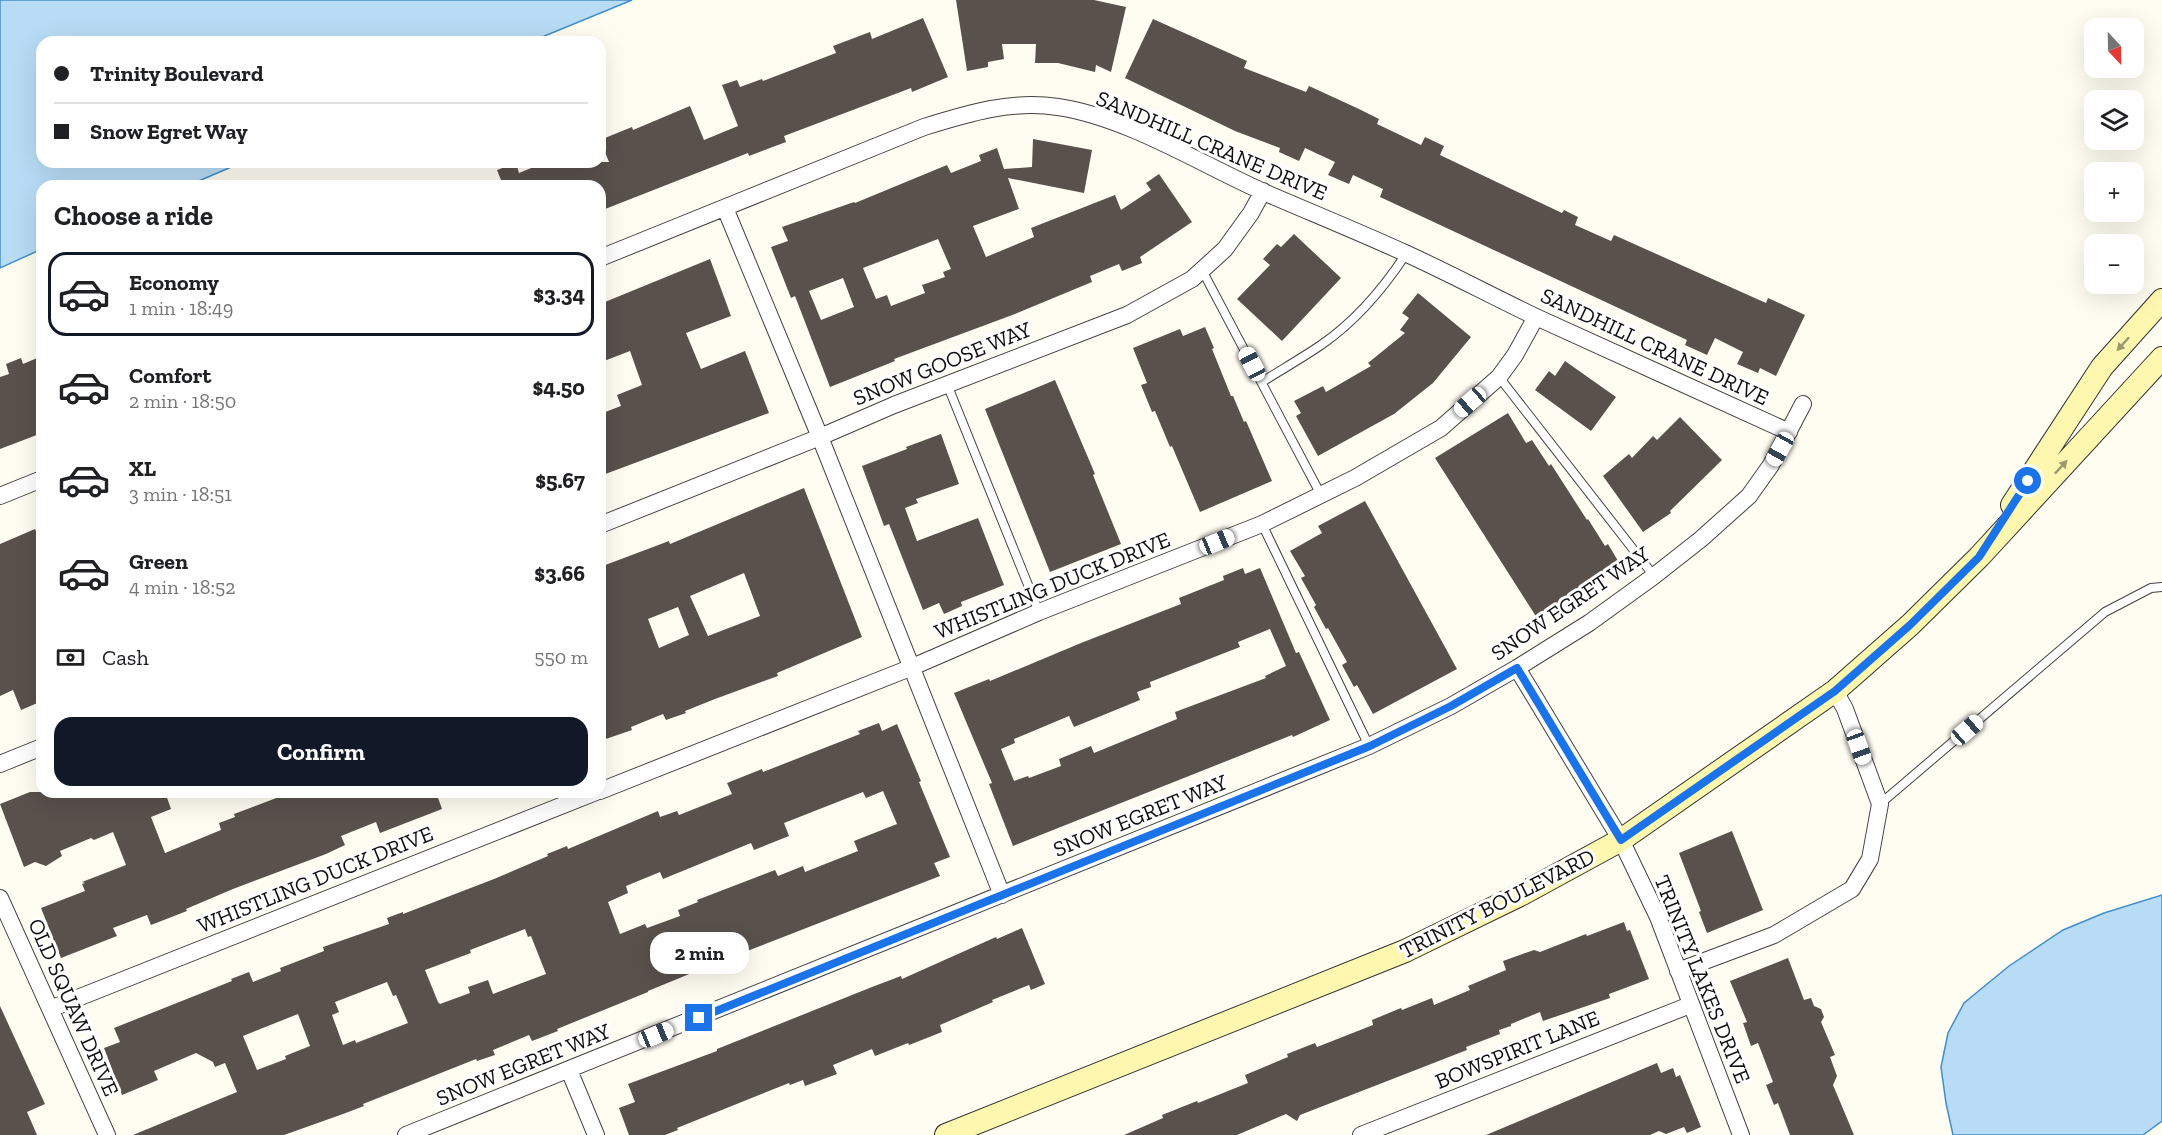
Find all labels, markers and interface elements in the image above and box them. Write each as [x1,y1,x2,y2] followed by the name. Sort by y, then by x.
[2084,18,2144,78] north arrow
[2084,18,2144,294] map controls
[90,60,264,87] text: Trinity Boulevard
[1092,84,1331,206] street label: SANDHILL CRANE DRIVE
[2084,90,2144,150] button: layers
[90,118,248,145] text: Snow Egret Way
[2084,162,2144,222] button: +
[54,200,213,232] text: Choose a ride
[2084,234,2144,294] button: −
[57,267,111,321] icon: car
[129,269,219,296] text: Economy
[533,281,585,308] text: $3.34
[1536,282,1773,411] street label: SANDHILL CRANE DRIVE
[129,296,233,320] text: 1 min · 18:49
[849,315,1036,412] street label: SNOW GOOSE WAY
[2116,336,2130,350] one-way arrow
[1236,344,1268,384] car
[57,360,111,414] icon: car
[129,362,211,389] text: Comfort
[532,374,585,401] text: $4.50
[1451,383,1489,421] car
[129,389,236,413] text: 2 min · 18:50
[1763,429,1797,469] car
[57,453,111,507] icon: car
[129,455,156,482] text: XL
[2054,461,2068,475] one-way arrow
[535,467,585,494] text: $5.67
[2014,467,2041,494] route start
[129,482,232,506] text: 3 min · 18:51
[930,526,1174,645] street label: WHISTLING DUCK DRIVE
[1197,527,1237,557] car
[1486,540,1655,667] street label: SNOW EGRET WAY
[57,546,111,600] icon: car
[129,548,188,575] text: Green
[534,560,585,587] text: $3.66
[129,575,236,599] text: 4 min · 18:52
[54,641,87,674] icon: cash
[102,644,149,671] text: Cash
[534,645,588,669] text: 550 m
[1948,711,1986,749] car
[54,717,588,786] button: Confirm
[1844,727,1874,767] car
[1049,768,1232,863] street label: SNOW EGRET WAY
[193,820,437,939] street label: WHISTLING DUCK DRIVE
[1395,843,1599,964] street label: TRINITY BOULEVARD
[1648,871,1757,1087] street label: TRINITY LAKES DRIVE
[22,914,125,1100] street label: OLD SQUAW DRIVE
[650,931,748,973] callout: 2 min
[675,941,724,965] text: 2 min
[685,1004,712,1031] route end
[1431,1004,1603,1095] street label: BOWSPIRIT LANE
[432,1017,615,1112] street label: SNOW EGRET WAY
[636,1020,676,1050] car

